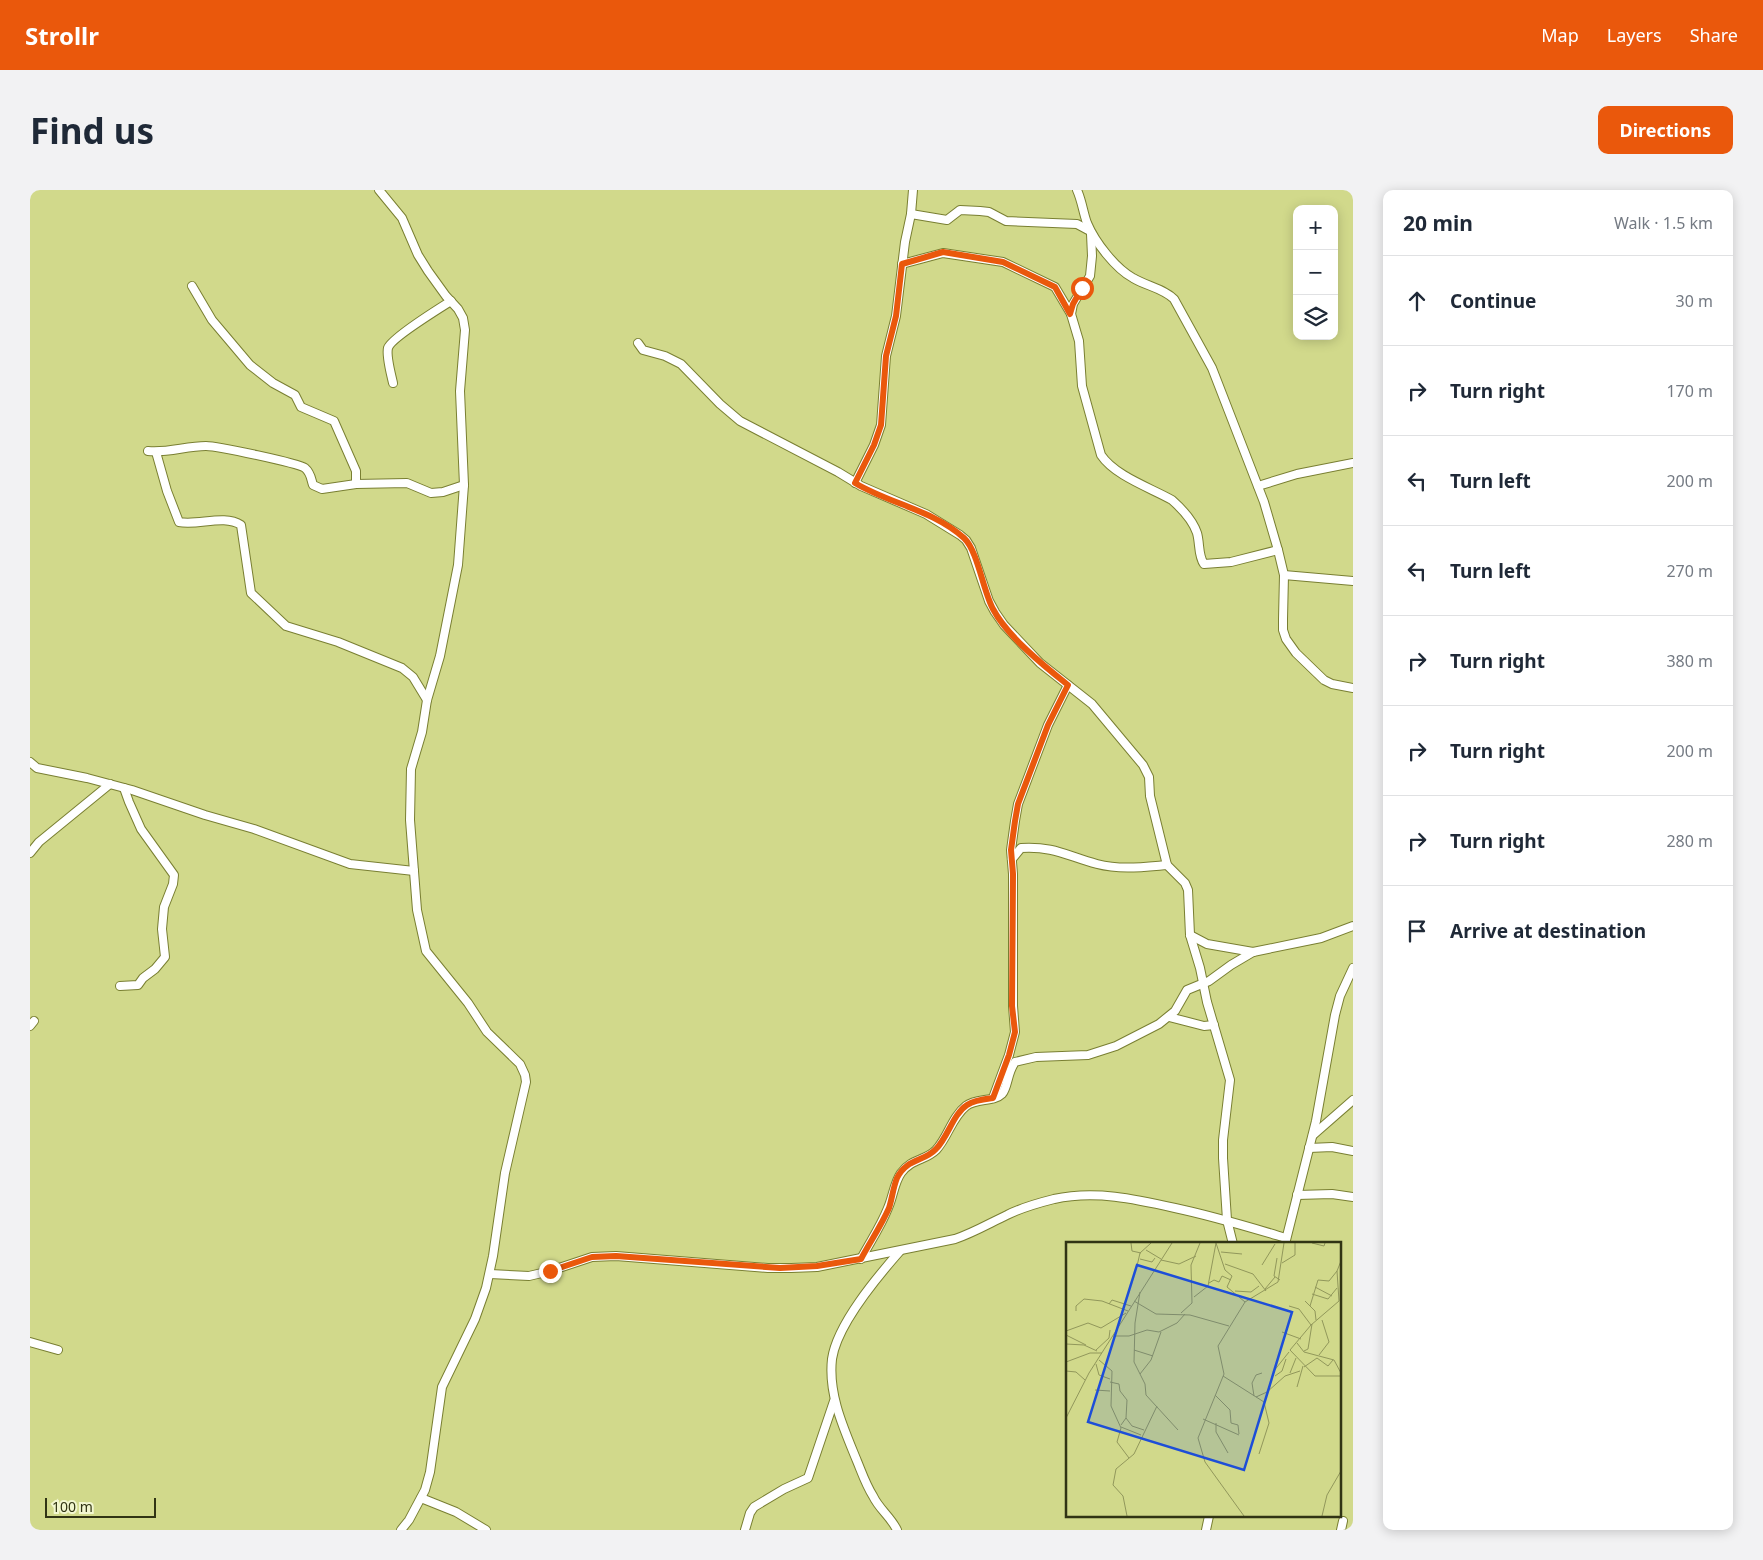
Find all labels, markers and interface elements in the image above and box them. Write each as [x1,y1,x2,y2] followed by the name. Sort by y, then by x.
[25,19,99,52] text: Strollr
[1541,23,1579,47] text: Map
[1607,23,1662,47] text: Layers
[1690,23,1738,47] text: Share
[1598,106,1733,154] button: Directions
[30,107,154,154] text: Find us
[1293,205,1338,340] map controls
[1293,205,1338,250] button: +
[1403,209,1473,237] text: 20 min
[1614,212,1713,234] text: Walk · 1.5 km
[1293,250,1338,295] button: −
[1071,277,1094,300] route start
[1403,287,1431,315] icon: ahead
[1450,288,1536,314] text: Continue
[1676,290,1713,312] text: 30 m
[1293,295,1338,340] button: layers
[1403,377,1431,405] icon: right
[1450,378,1545,404] text: Turn right
[1666,380,1713,402] text: 170 m
[1403,467,1431,495] icon: left
[1450,468,1531,494] text: Turn left
[1666,470,1713,492] text: 200 m
[1403,557,1431,585] icon: left
[1450,558,1531,584] text: Turn left
[1666,560,1713,582] text: 270 m
[1403,647,1431,675] icon: right
[1450,648,1545,674] text: Turn right
[1666,650,1713,672] text: 380 m
[1403,737,1431,765] icon: right
[1450,738,1545,764] text: Turn right
[1666,740,1713,762] text: 200 m
[1403,827,1431,855] icon: right
[1450,828,1545,854] text: Turn right
[1666,830,1713,852] text: 280 m
[1403,917,1431,945] icon: arrive
[1450,918,1646,944] text: Arrive at destination
[1066,1242,1340,1518] inset map
[539,1260,562,1283] route end
[45,1495,156,1518] scale bar
[52,1497,93,1516] text: 100 m

